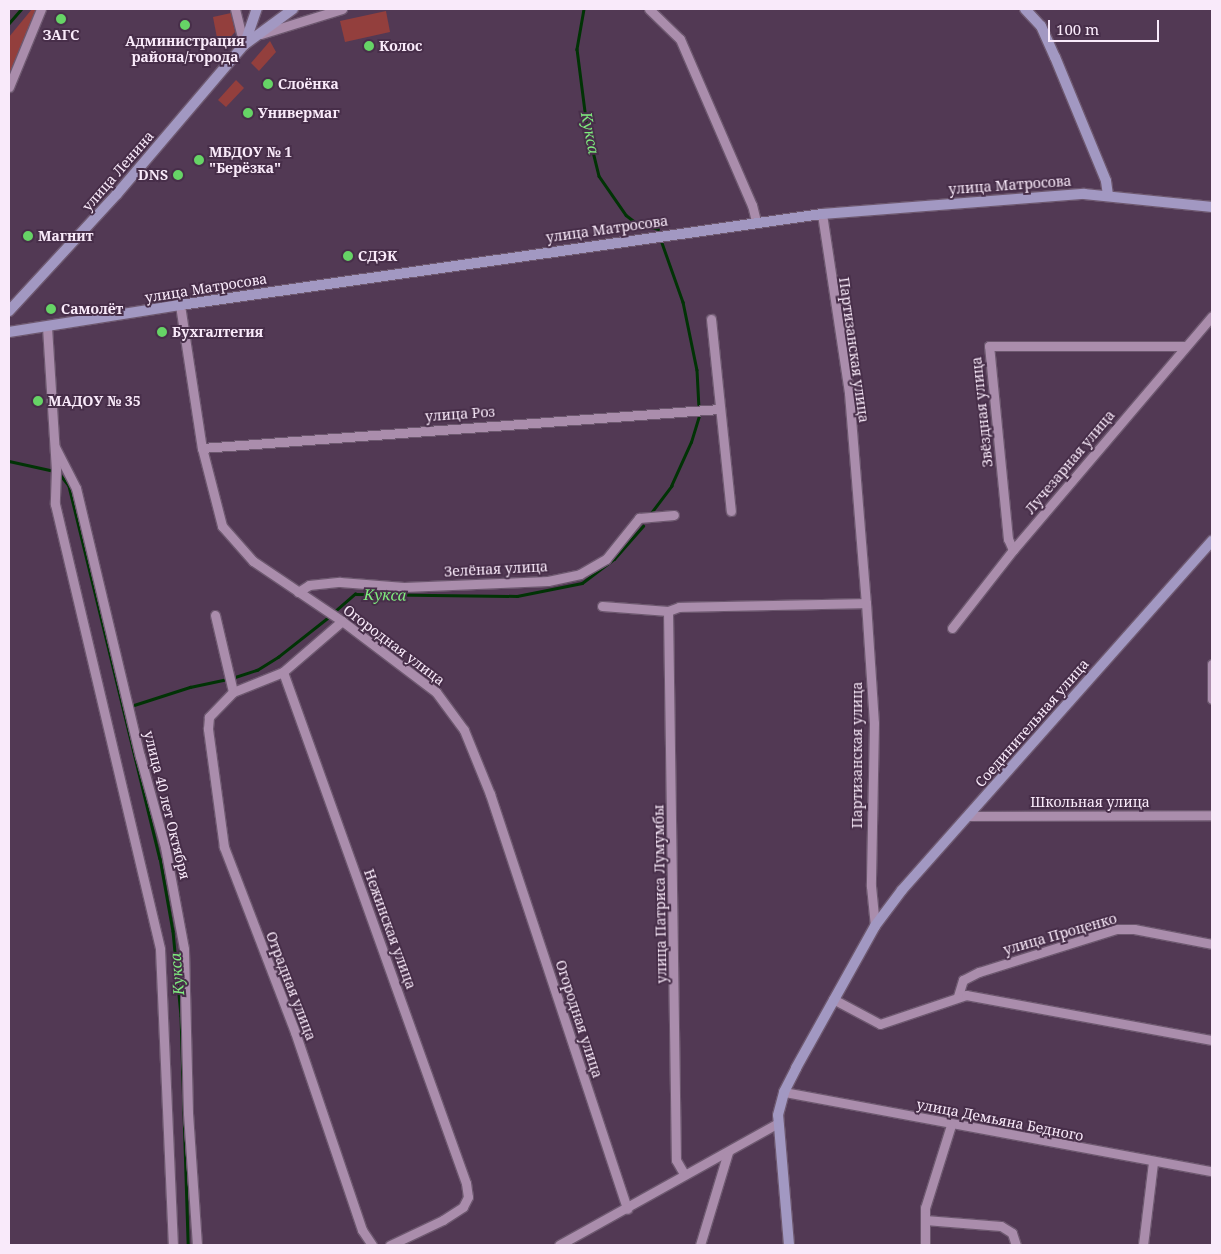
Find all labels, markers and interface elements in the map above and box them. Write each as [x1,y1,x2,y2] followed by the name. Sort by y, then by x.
[1051,10,1162,42] scale bar
[55,13,67,25] marker: ЗАГС
[179,19,191,31] marker: Администрация района/города
[1056,19,1099,39] text: 100 m
[43,27,79,43] place label: ЗАГС
[125,33,245,65] place label: Администрация района/города
[379,38,422,54] place label: Колос
[363,40,375,52] marker: Колос
[278,76,339,92] place label: Слоёнка
[262,78,274,90] marker: Слоёнка
[258,105,339,121] place label: Универмаг
[242,107,254,119] marker: Универмаг
[577,110,603,156] water label: Кукса
[79,127,157,215] street label: улица Ленина
[209,144,292,176] place label: МБДОУ № 1 "Берёзка"
[193,154,205,166] marker: МБДОУ № 1 "Берёзка"
[138,167,168,183] place label: DNS
[172,169,184,181] marker: DNS
[948,172,1072,198] street label: улица Матросова
[545,212,669,246] street label: улица Матросова
[38,228,94,244] place label: Магнит
[22,230,34,242] marker: Магнит
[358,248,397,264] place label: СДЭК
[342,250,354,262] marker: СДЭК
[144,270,268,306] street label: улица Матросова
[835,276,873,424] street label: Партизанская улица
[61,301,123,317] place label: Самолёт
[45,303,57,315] marker: Самолёт
[172,324,263,340] place label: Бухгалтегия
[156,326,168,338] marker: Бухгалтегия
[968,356,996,468] street label: Звёздная улица
[48,393,141,409] place label: МАДОУ № 35
[32,395,44,407] marker: МАДОУ № 35
[424,403,496,425] street label: улица Роз
[1022,407,1118,517] street label: Лучезарная улица
[444,558,548,580] street label: Зелёная улица
[364,586,406,604] water label: Кукса
[340,601,448,689] street label: Огородная улица
[972,655,1092,791] street label: Соединительная улица
[849,682,865,828] street label: Партизанская улица
[140,729,194,881] street label: улица 40 лет Октября
[1030,794,1150,810] street label: Школьная улица
[650,804,670,984] street label: улица Патриса Лумумбы
[360,867,420,991] street label: Нежинская улица
[1001,910,1119,958] street label: улица Проценко
[262,929,320,1043] street label: Отрадная улица
[166,952,188,996] water label: Кукса
[552,958,606,1080] street label: Огородная улица
[915,1096,1085,1144] street label: улица Демьяна Бедного

